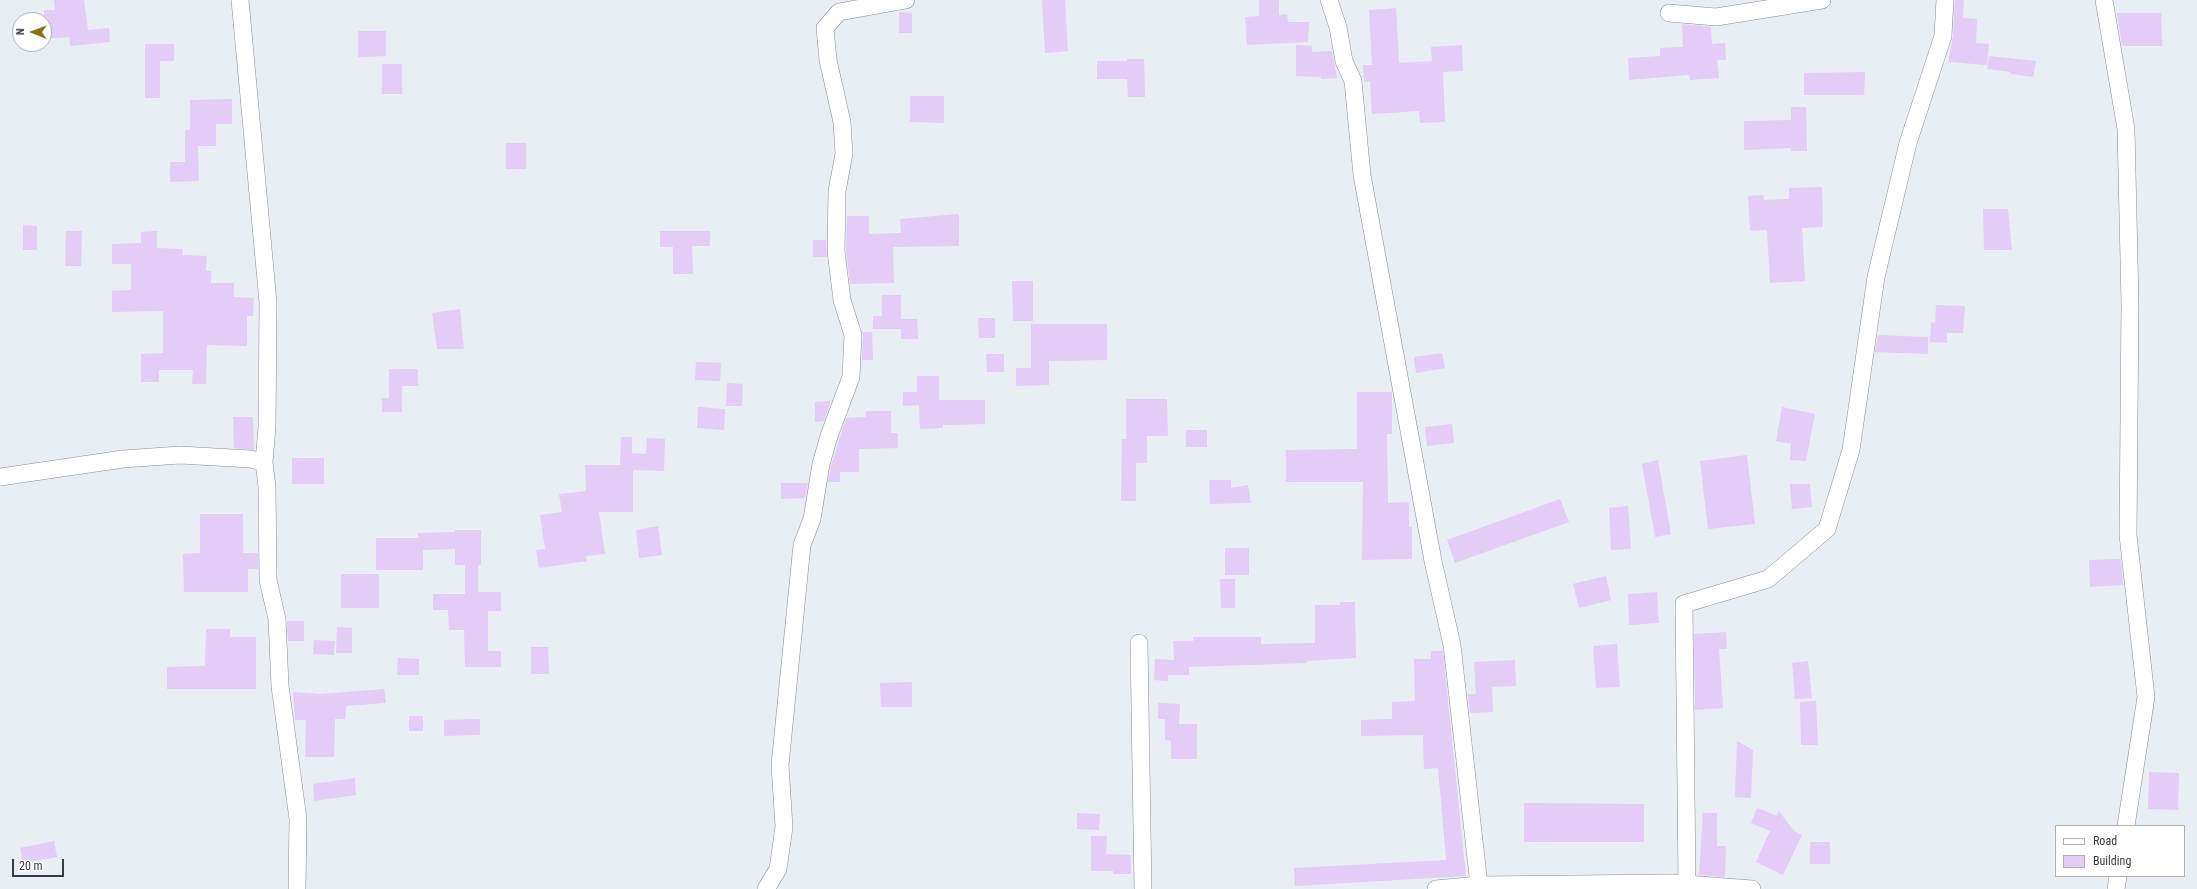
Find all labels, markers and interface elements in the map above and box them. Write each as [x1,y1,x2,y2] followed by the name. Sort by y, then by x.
[12,12,52,52] north arrow
[14,28,27,35] text: N
[2055,825,2185,877] legend
[2093,834,2117,848] text: Road
[14,851,66,877] scale bar
[2093,854,2131,868] text: Building
[19,859,43,873] text: 20 m

